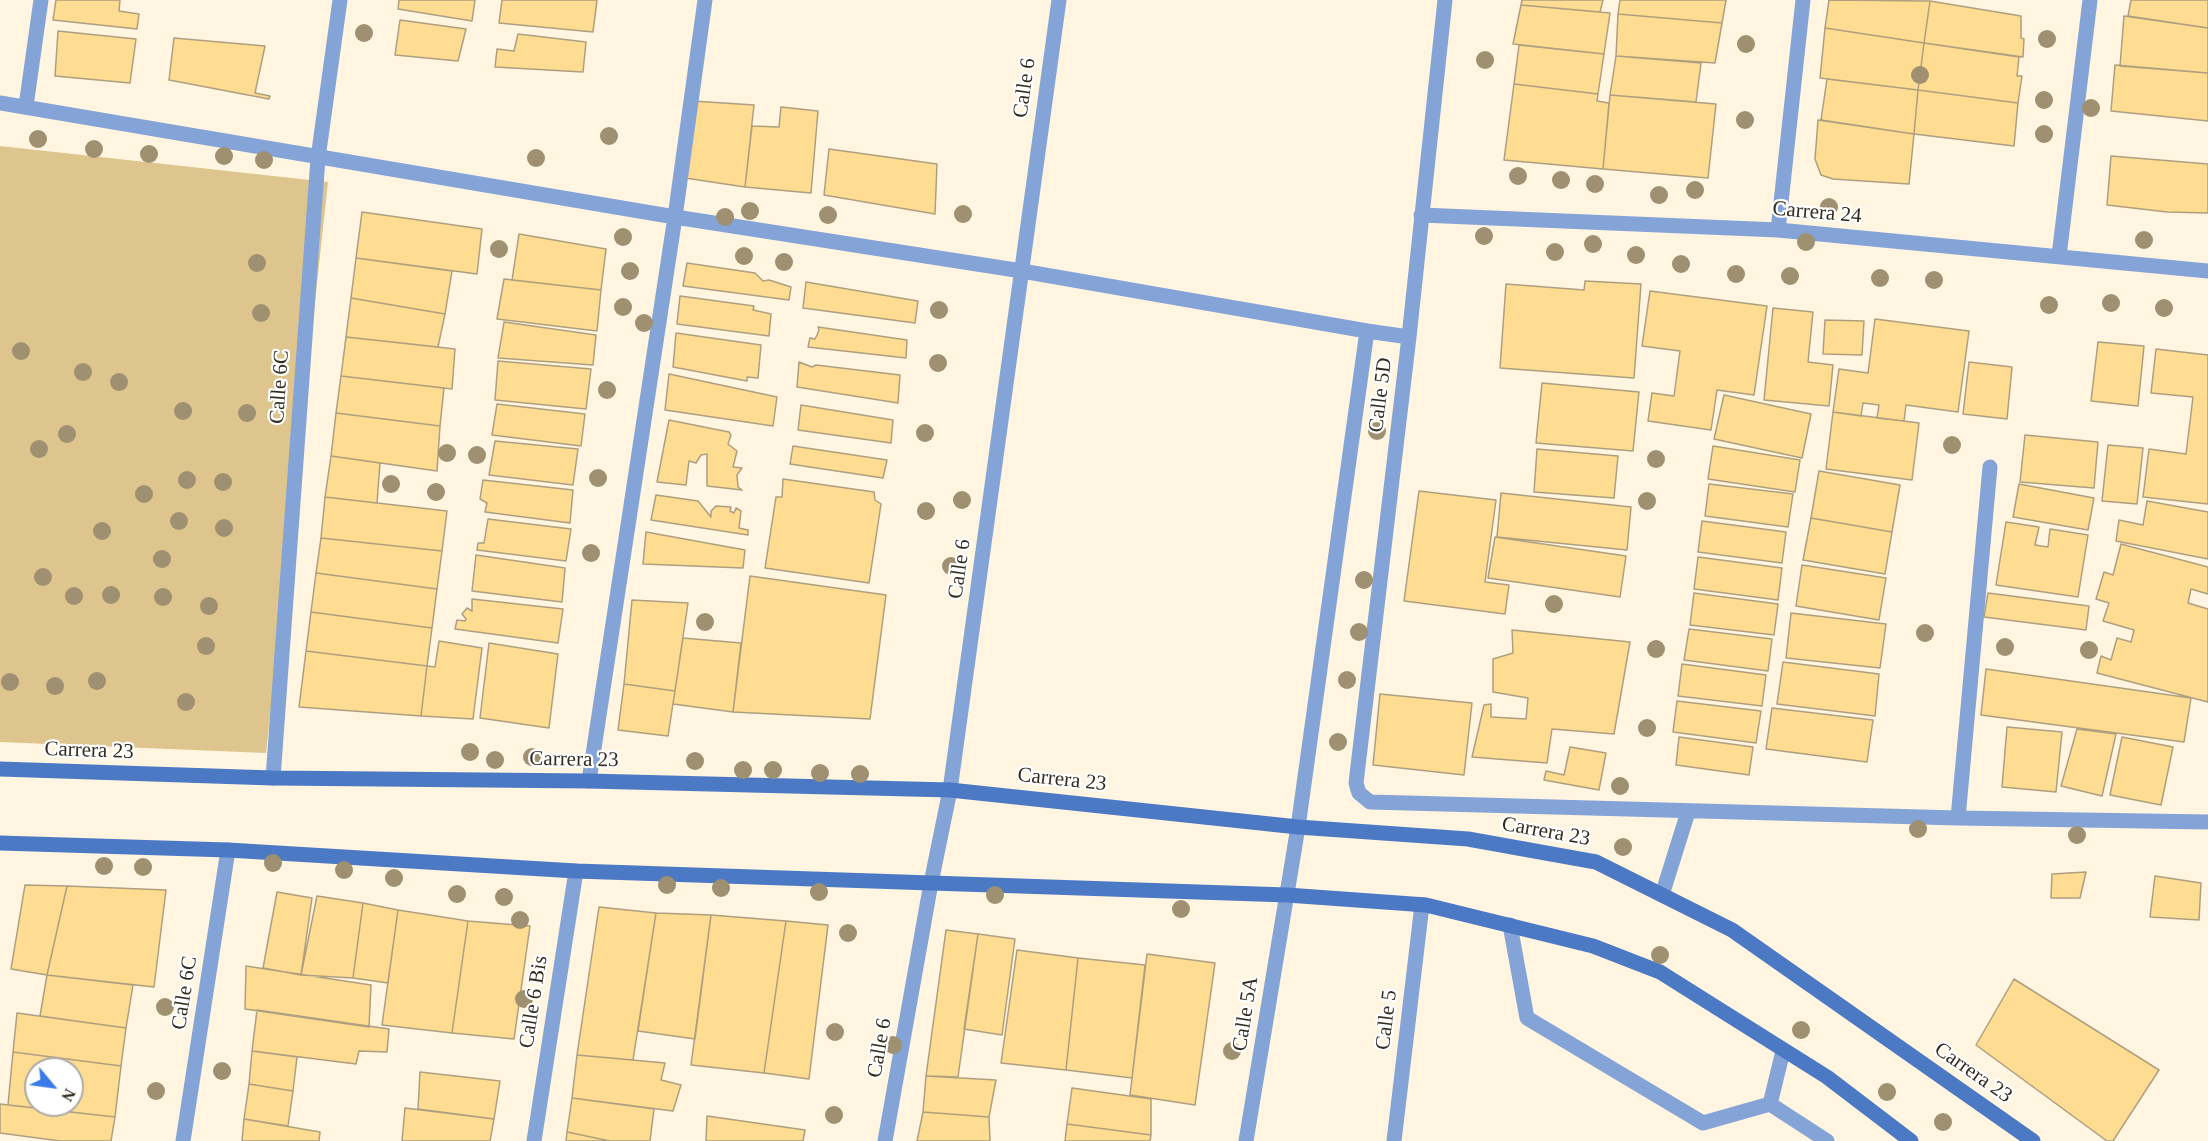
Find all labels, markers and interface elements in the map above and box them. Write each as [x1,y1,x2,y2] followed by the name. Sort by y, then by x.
[1008,57,1042,119] street label: Calle 6
[1771,197,1863,229] street label: Carrera 24
[265,349,295,425] street label: Calle 6C
[1364,356,1398,434] street label: Calle 5D
[943,538,977,600] street label: Calle 6
[44,737,134,765] street label: Carrera 23
[529,747,619,773] street label: Carrera 23
[1016,763,1108,797] street label: Carrera 23
[1500,812,1592,852] street label: Carrera 23
[167,954,203,1032] street label: Calle 6C
[514,954,554,1050] street label: Calle 6 Bis
[1228,975,1264,1053] street label: Calle 5A
[1371,989,1403,1051] street label: Calle 5
[862,1016,898,1080] street label: Calle 6
[1929,1037,2017,1109] street label: Carrera 23
[24,1057,84,1117] north arrow
[58,1086,79,1104] text: N

